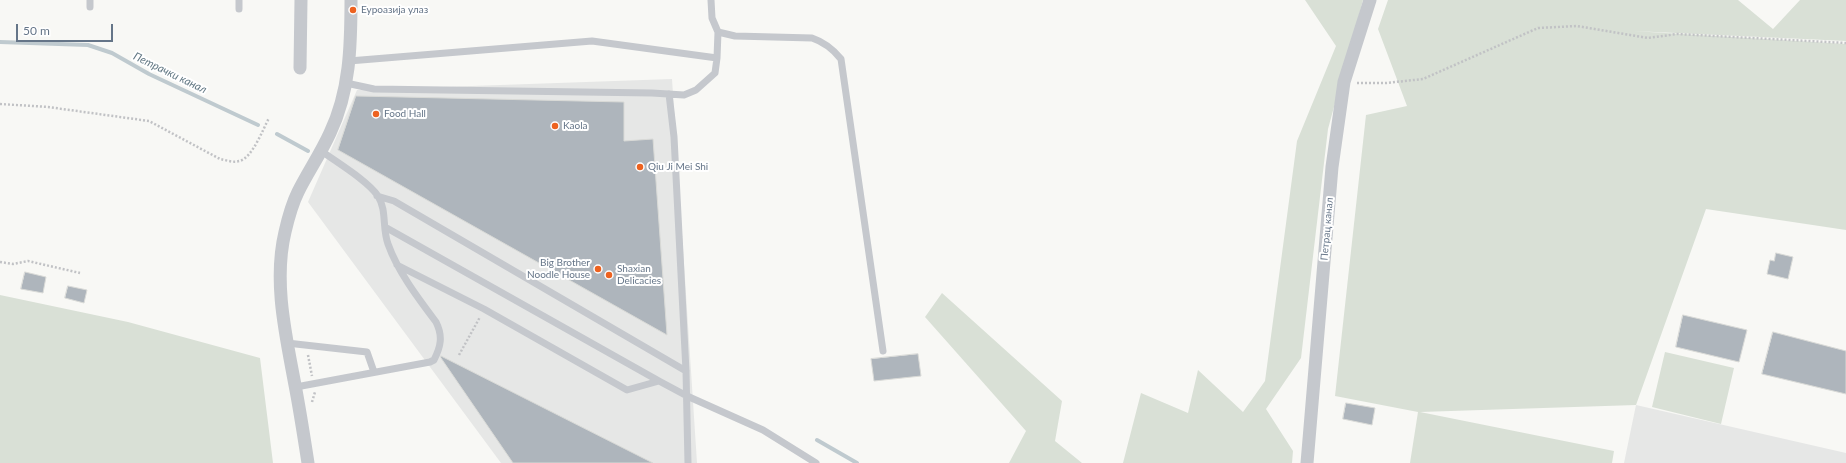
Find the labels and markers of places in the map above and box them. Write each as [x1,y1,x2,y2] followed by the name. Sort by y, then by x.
[361,4,428,16] place label: Еуроазија улаз
[348,5,358,15] marker: Еуроазија улаз
[384,108,426,120] place label: Food Hall
[371,109,381,119] marker: Food Hall
[563,120,588,132] place label: Kaola
[550,121,560,131] marker: Kaola
[648,161,708,173] place label: Qiu Ji Mei Shi
[635,162,645,172] marker: Qiu Ji Mei Shi
[527,257,590,280] place label: Big Brother Noodle House
[617,263,661,286] place label: Shaxian Delicacies
[593,264,603,274] marker: Big Brother Noodle House
[604,270,614,280] marker: Shaxian Delicacies

